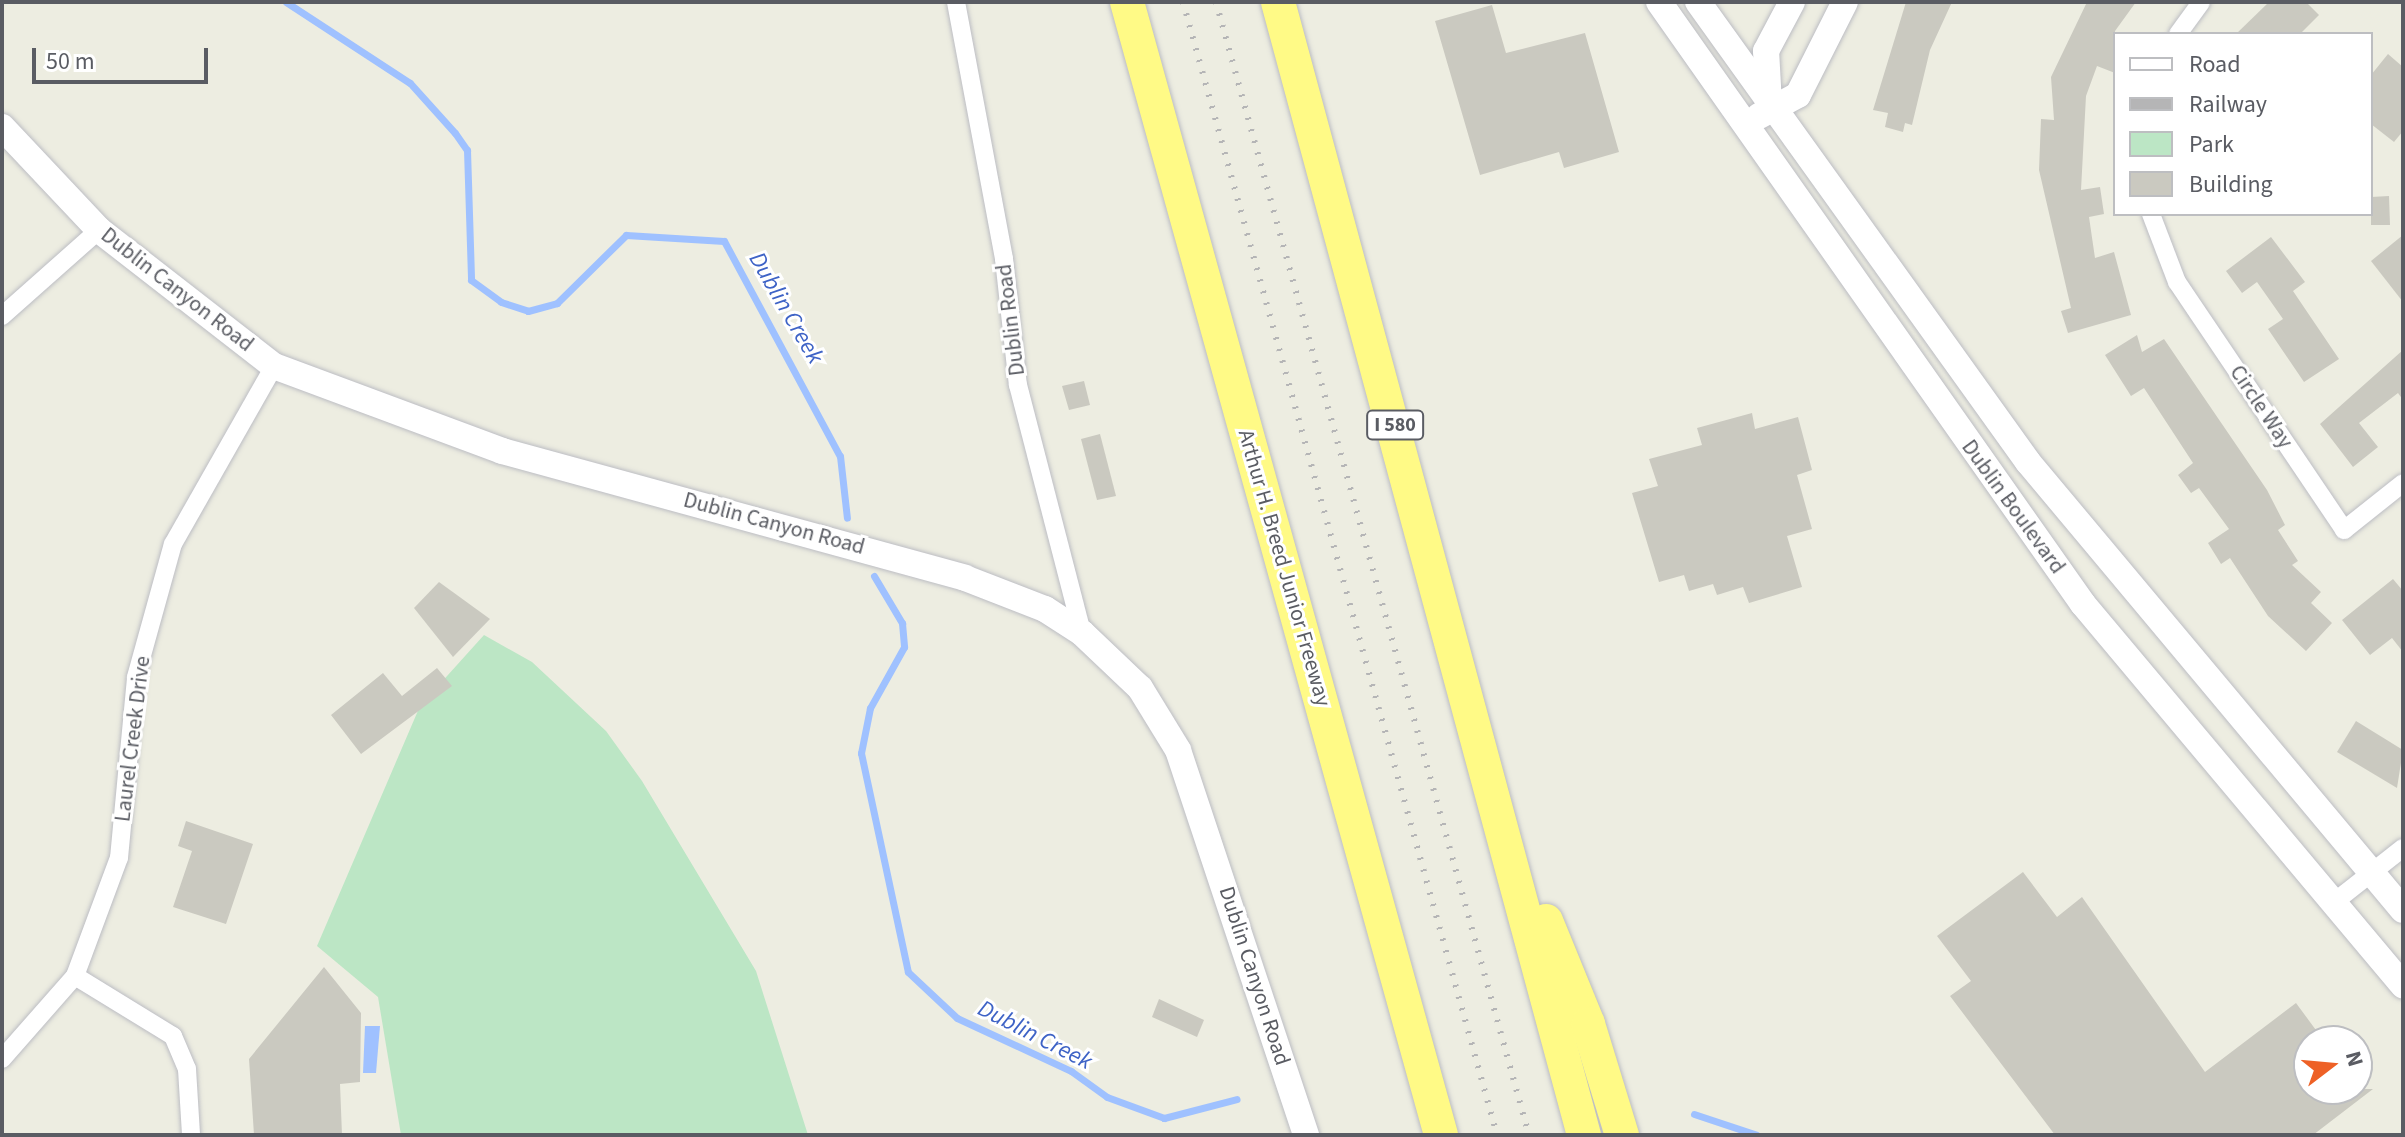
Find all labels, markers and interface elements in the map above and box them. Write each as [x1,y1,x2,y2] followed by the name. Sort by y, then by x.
[36,32,212,82] scale bar
[2113,32,2373,216] legend
[46,44,95,79] text: 50 m
[2189,47,2241,82] text: Road
[2189,87,2267,122] text: Railway
[2189,127,2234,162] text: Park
[2189,167,2273,202] text: Building
[95,222,259,358] street label: Dublin Canyon Road
[742,247,830,369] water label: Dublin Creek
[991,263,1031,377] street label: Dublin Road
[2224,360,2298,454] street label: Circle Way
[1365,409,1425,441] road number: I 580
[1232,427,1336,709] street label: Arthur H. Breed Junior Freeway
[1956,435,2070,579] street label: Dublin Boulevard
[680,487,868,561] street label: Dublin Canyon Road
[110,655,156,823] street label: Laurel Creek Drive
[1213,883,1295,1069] street label: Dublin Canyon Road
[973,994,1097,1076] water label: Dublin Creek
[2293,1025,2373,1105] north arrow
[2337,1047,2372,1070] text: N

